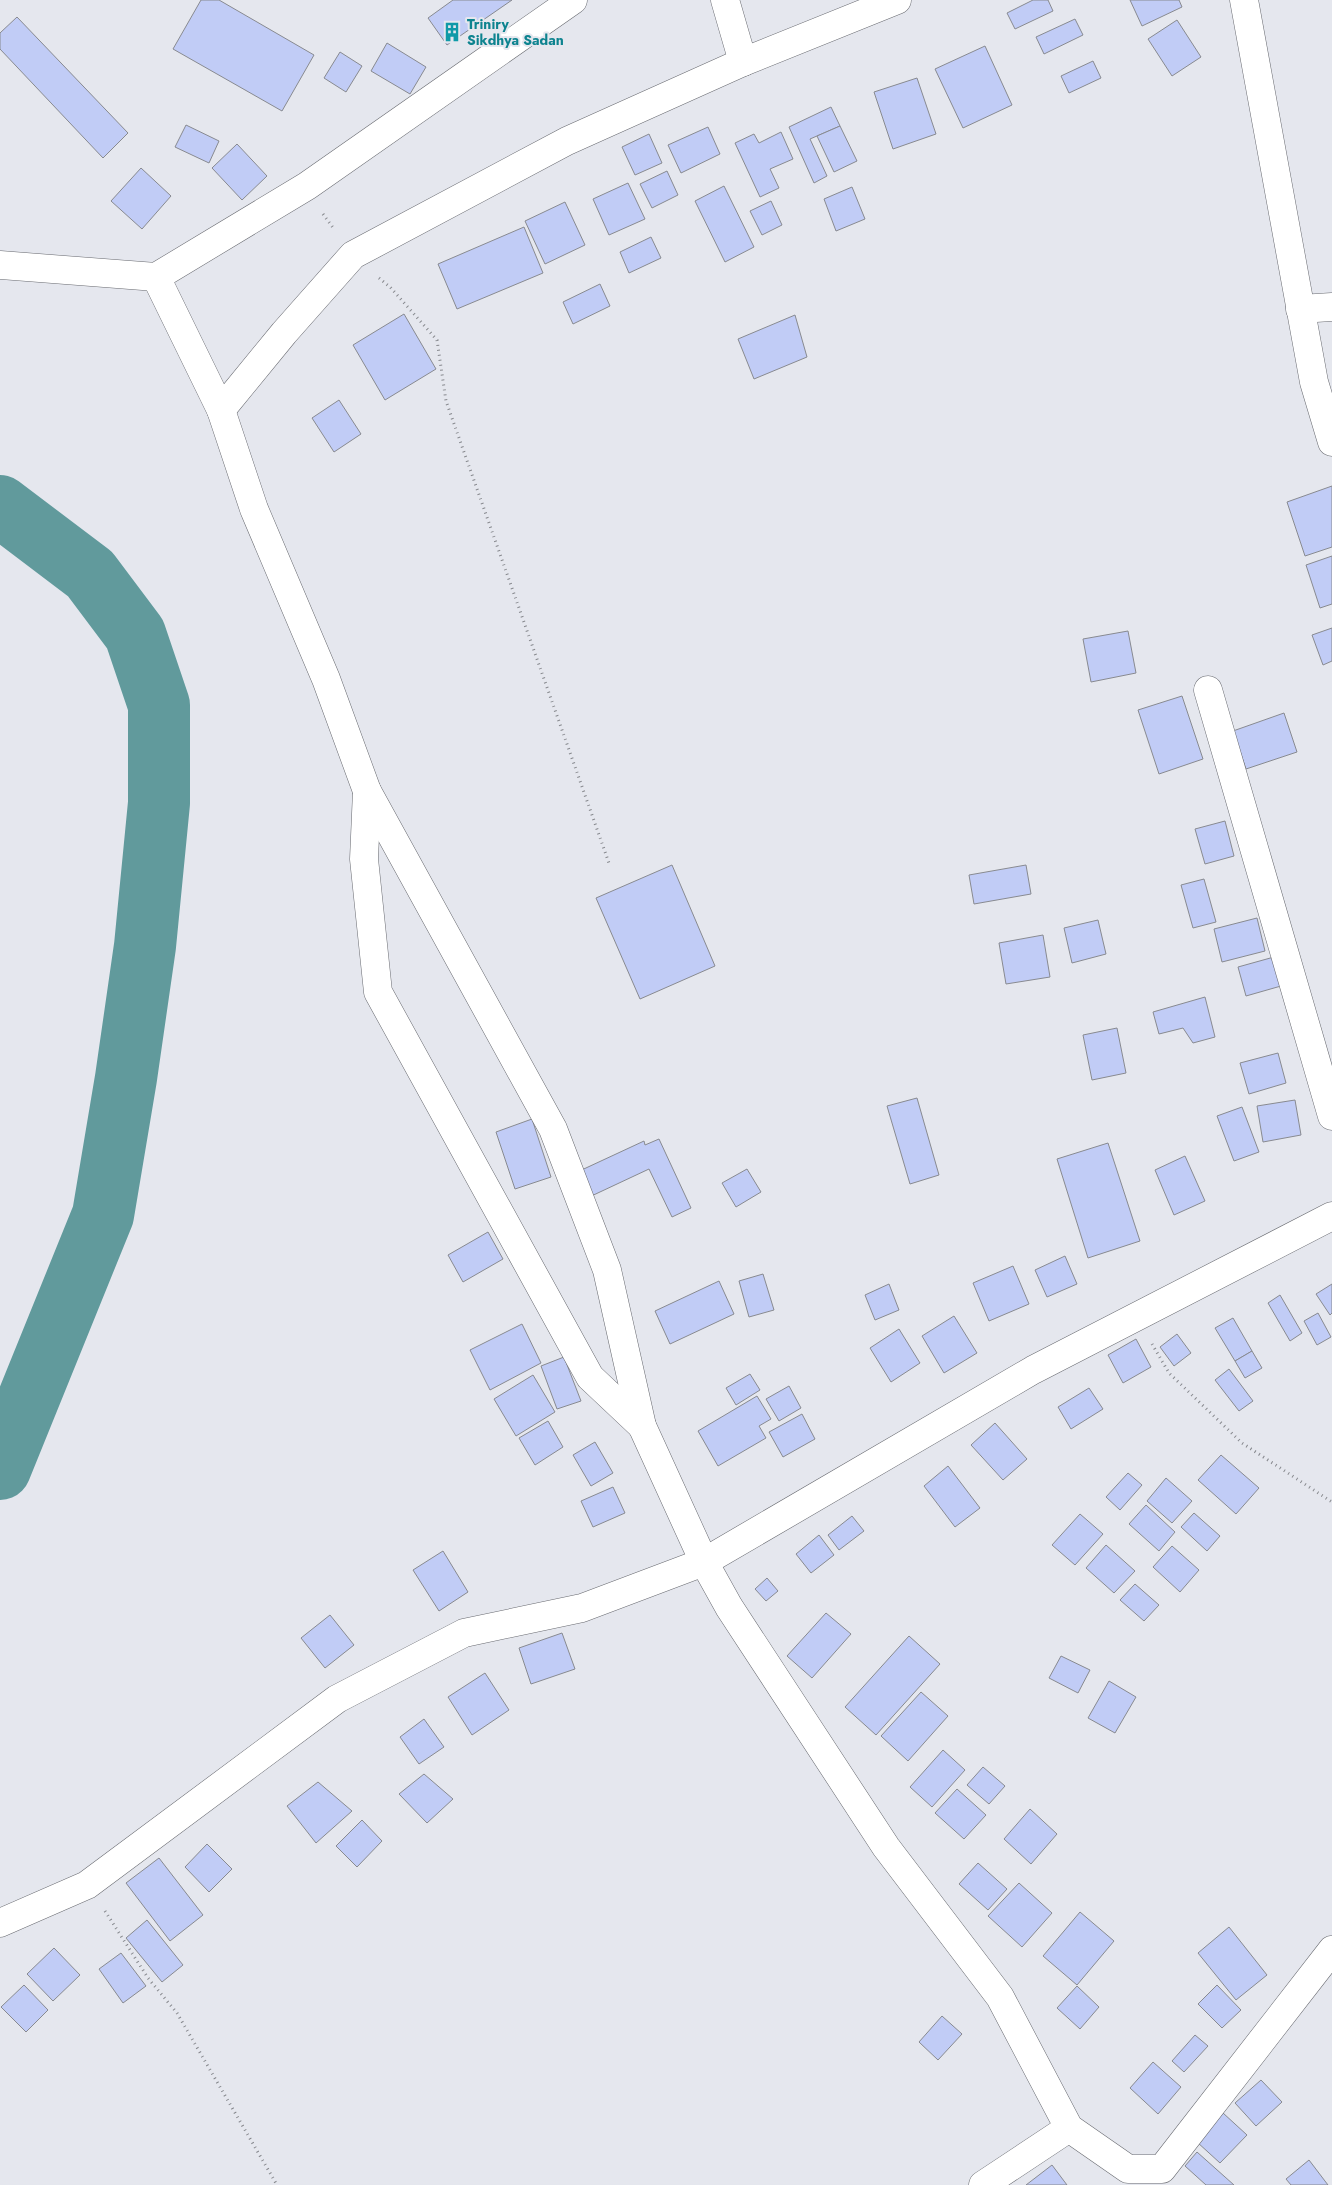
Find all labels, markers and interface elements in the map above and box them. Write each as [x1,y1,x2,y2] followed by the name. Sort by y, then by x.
[467,14,564,50] place label: Triniry Sikdhya Sadan
[441,21,463,43] building icon: Triniry Sikdhya Sadan

